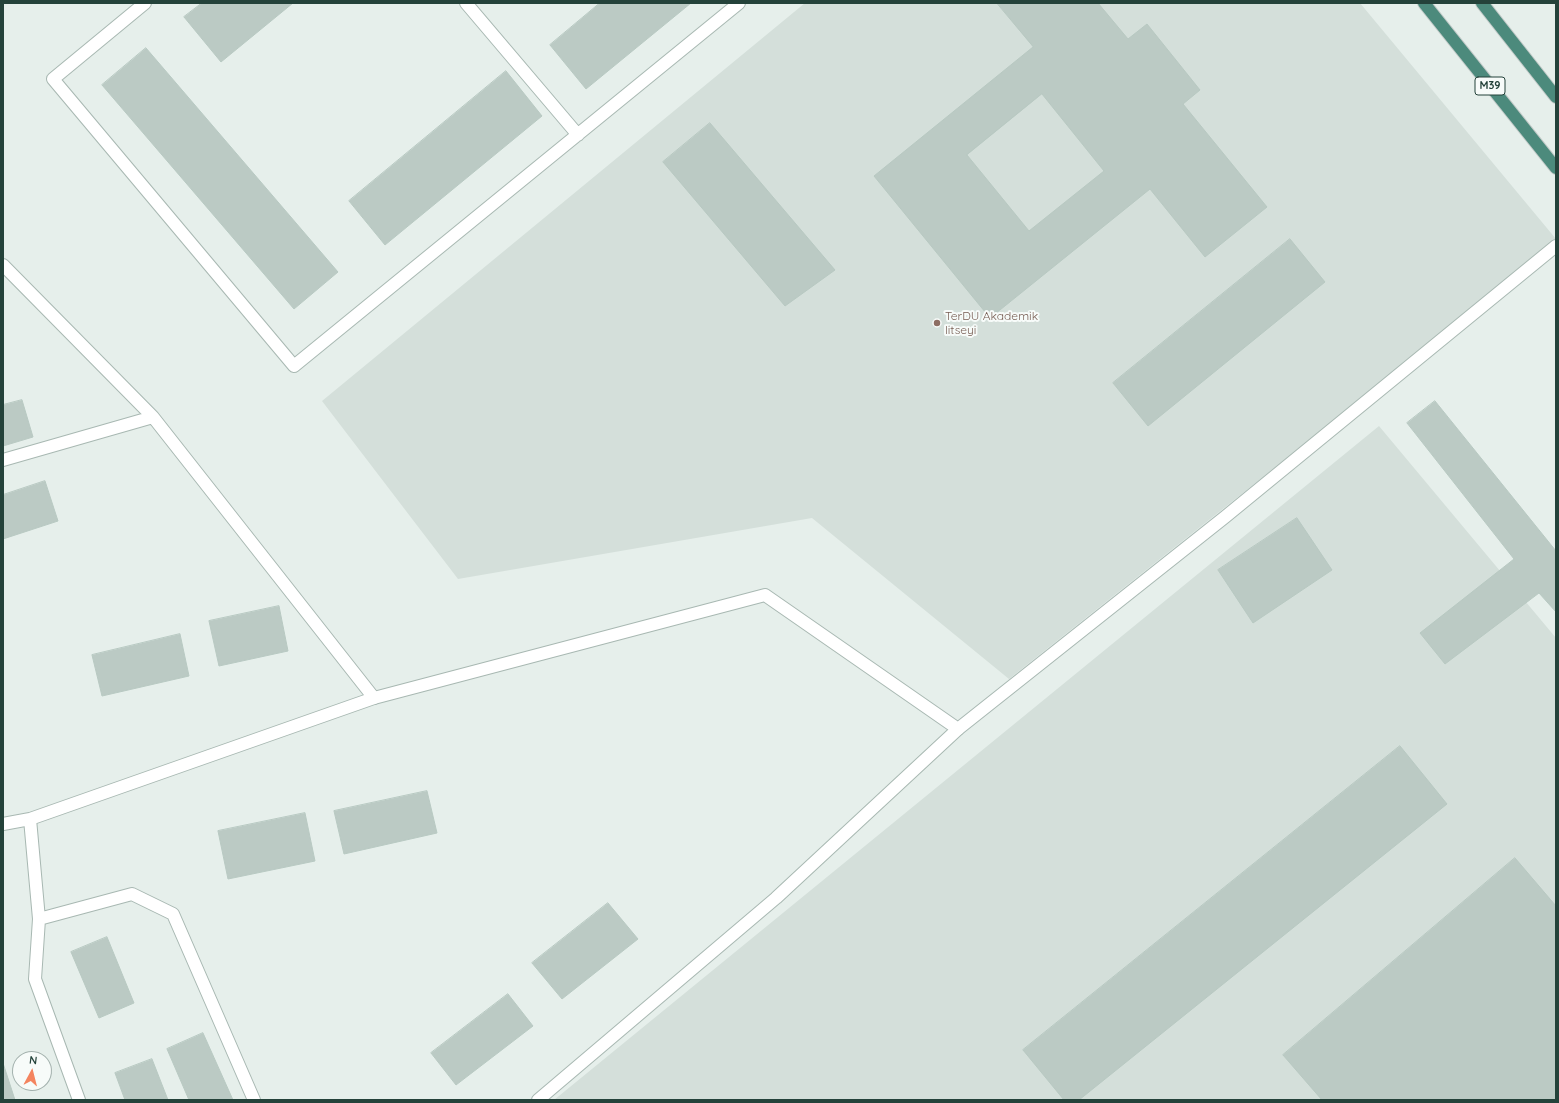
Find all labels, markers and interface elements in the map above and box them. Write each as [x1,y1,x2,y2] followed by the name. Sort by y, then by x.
[1475,77,1505,95] road number: M39
[945,309,1038,337] place label: TerDU Akademik litseyi
[932,318,942,328] marker: TerDU Akademik litseyi
[12,1051,52,1091] north arrow
[28,1053,38,1068] text: N

